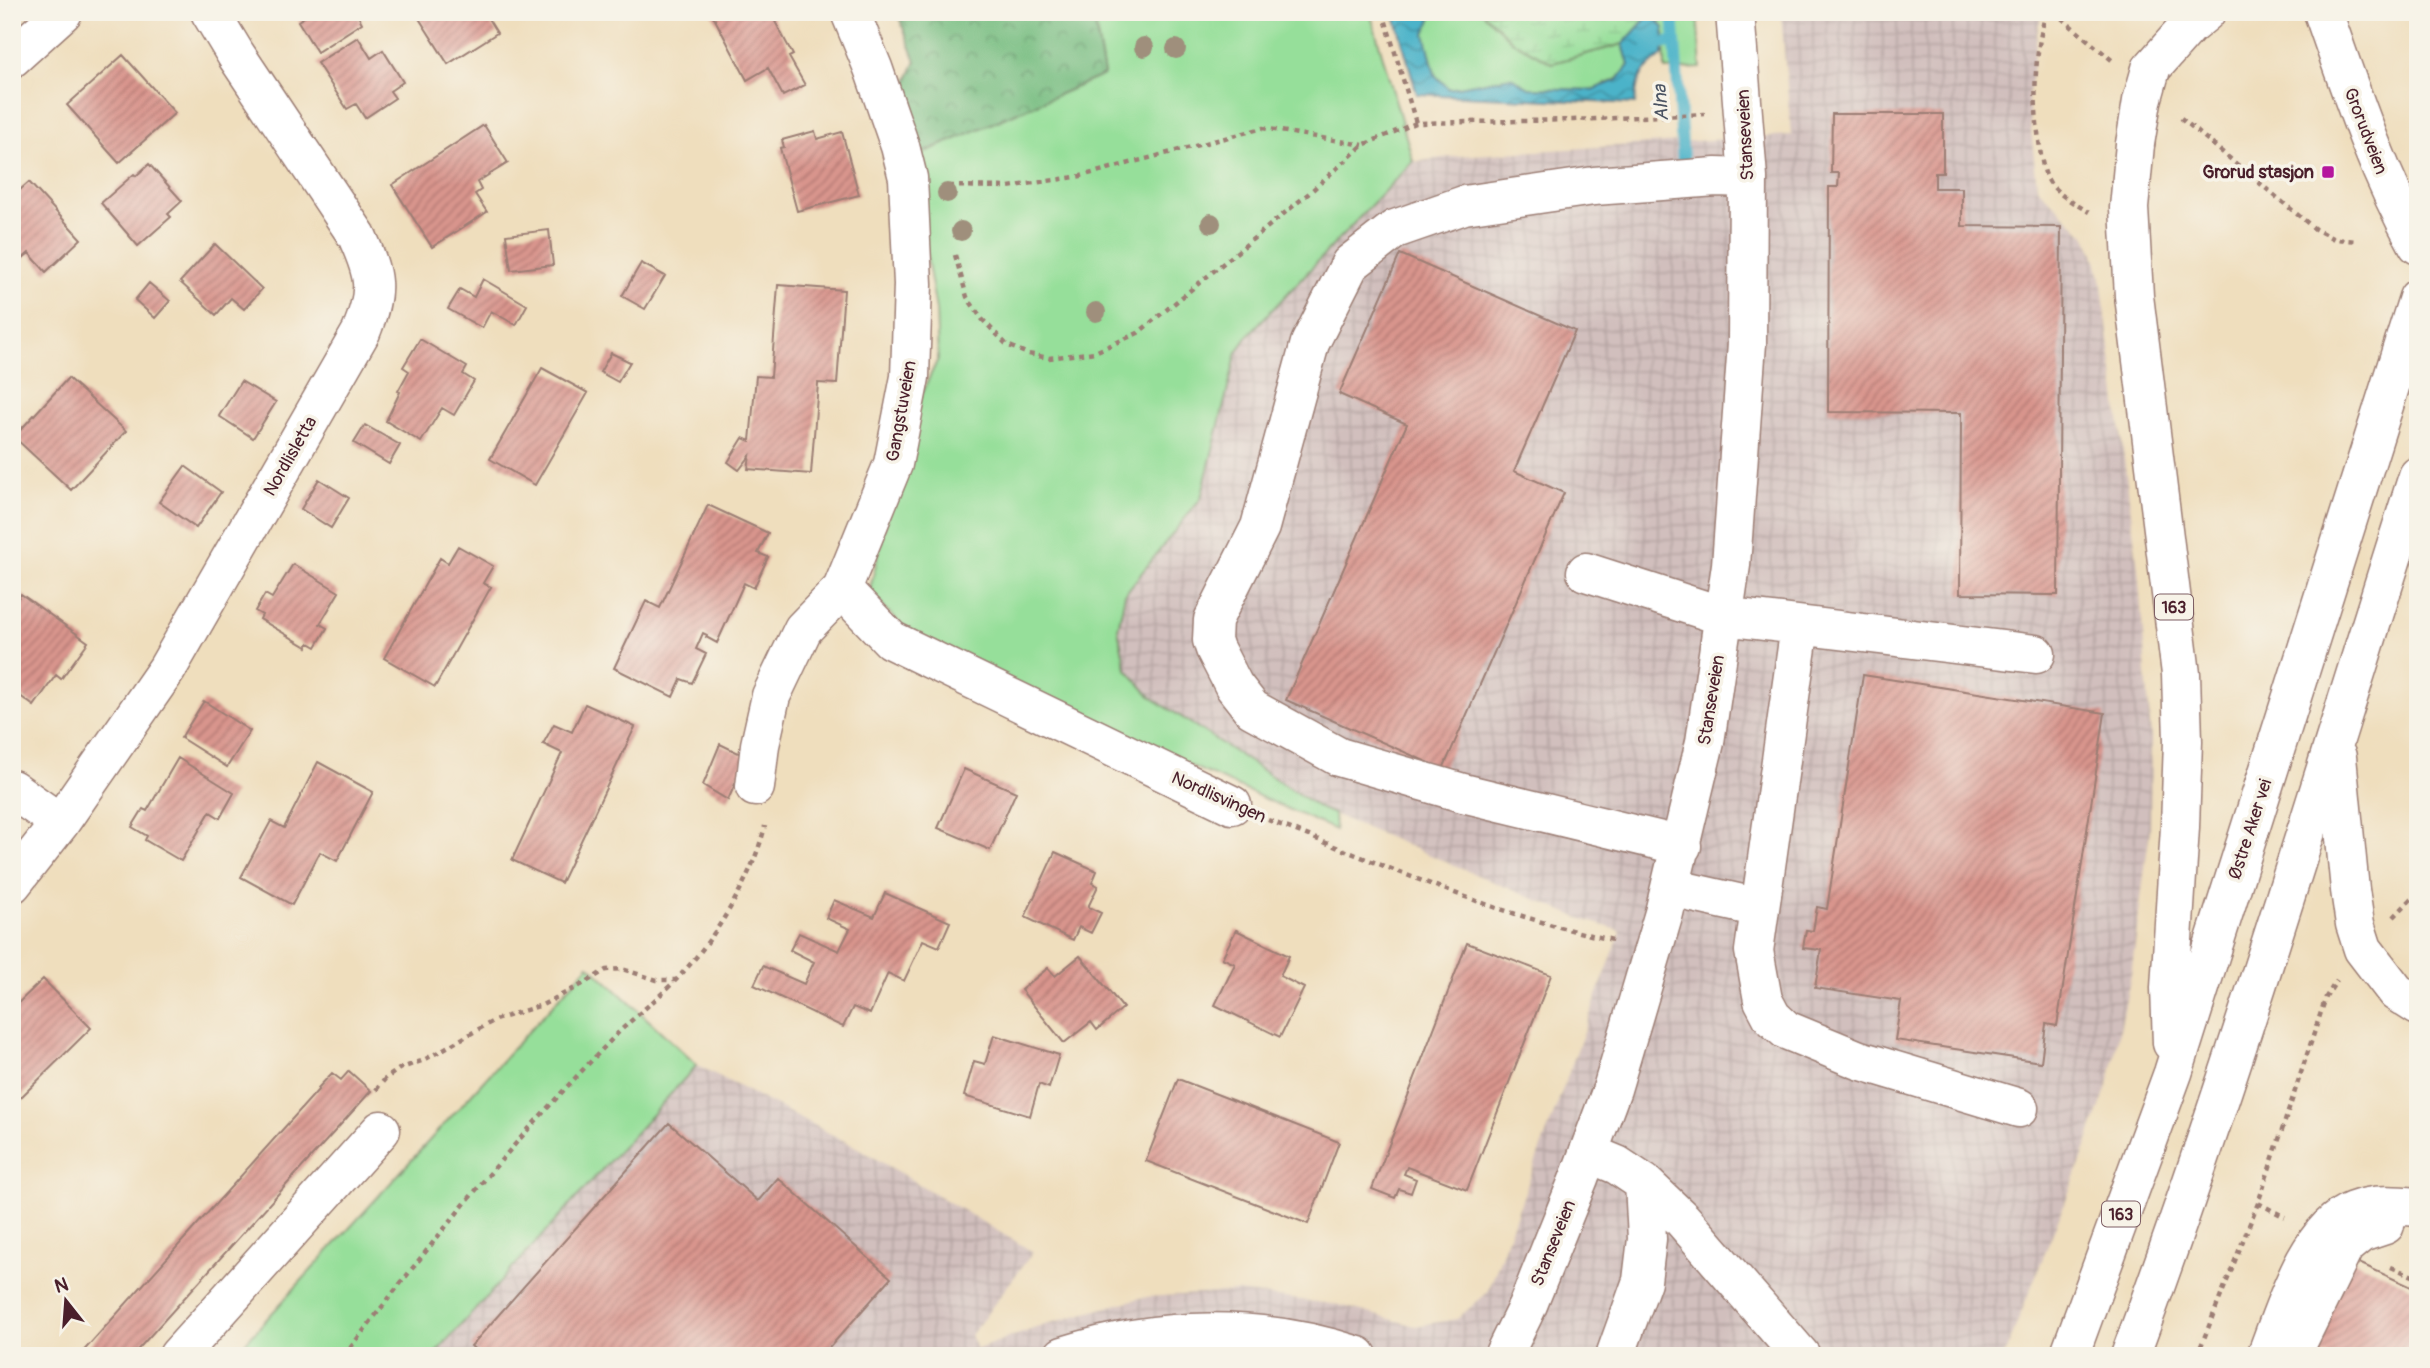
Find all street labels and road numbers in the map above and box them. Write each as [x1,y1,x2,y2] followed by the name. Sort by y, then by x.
[2339,85,2393,178] street label: Grorudveien
[1732,89,1759,181] street label: Stanseveien
[881,359,922,463] street label: Gangstuveien
[258,412,322,500] street label: Nordlisletta
[2155,594,2193,620] road number: 163
[1693,653,1730,747] street label: Stanseveien
[1168,766,1270,829] street label: Nordlisvingen
[2223,776,2278,882] street label: Østre Aker vei
[1526,1197,1581,1290] street label: Stanseveien
[2102,1202,2140,1226] road number: 163

